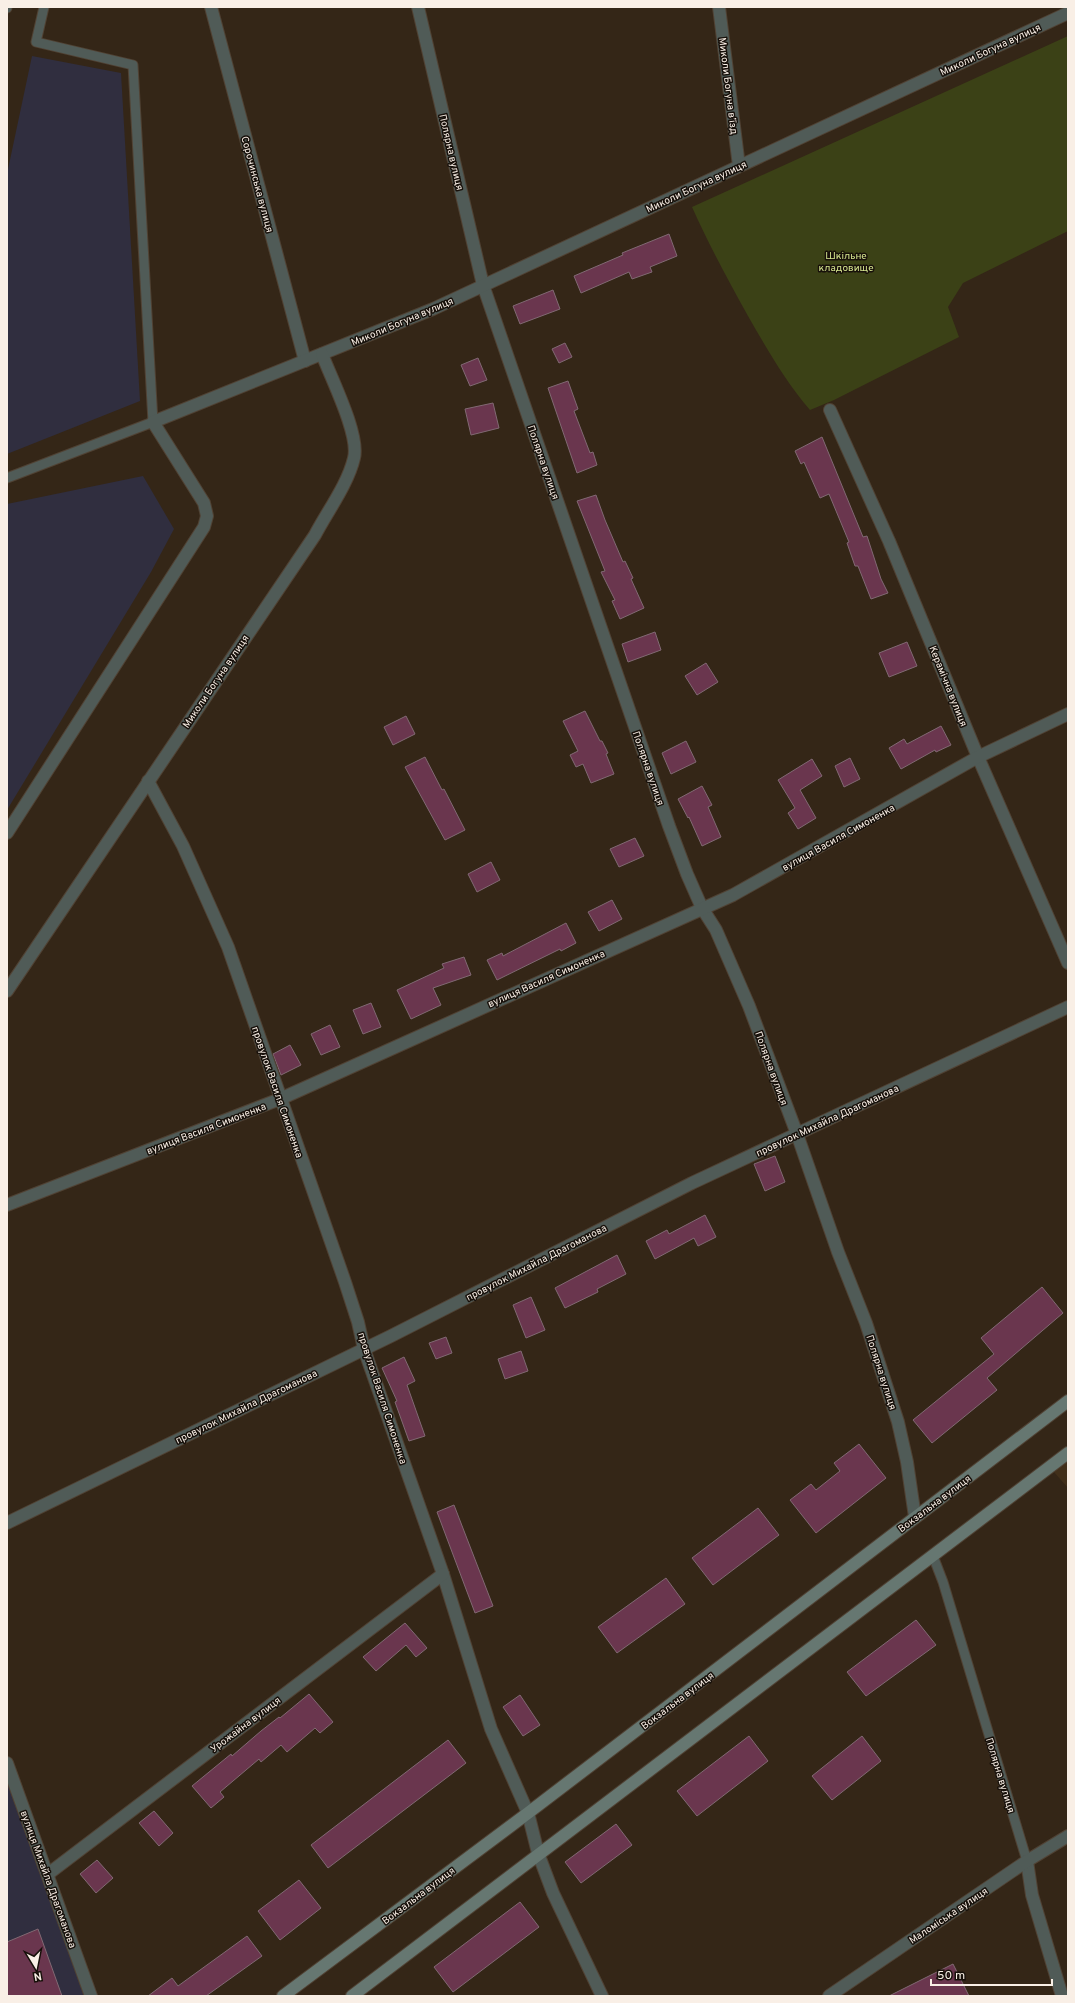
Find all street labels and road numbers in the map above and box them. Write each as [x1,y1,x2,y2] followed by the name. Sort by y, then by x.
[938,21,1043,79] street label: Миколи Богуна вулиця
[715,37,740,136] street label: Миколи Богуна в’їзд
[435,113,466,192] street label: Полярна вулиця
[237,135,276,234] street label: Сорочинська вулиця
[644,158,749,216] street label: Миколи Богуна вулиця
[350,295,456,350] street label: Миколи Богуна вулиця
[524,424,561,501] street label: Полярна вулиця
[180,633,252,731] street label: Миколи Богуна вулиця
[925,644,970,729] street label: Керамічна вулиця
[629,730,666,807] street label: Полярна вулиця
[780,802,897,875] street label: вулиця Василя Симоненка
[486,948,607,1011] street label: вулиця Василя Симоненка
[248,1025,305,1160] street label: провулок Василя Симоненка
[751,1030,790,1107] street label: Полярна вулиця
[754,1082,901,1160] street label: провулок Михайла Драгоманова
[145,1101,268,1158] street label: вулиця Василя Симоненка
[464,1222,609,1305] street label: провулок Михайла Драгоманова
[354,1331,409,1466] street label: провулок Василя Симоненка
[862,1333,899,1412] street label: Полярна вулиця
[174,1367,320,1447] street label: провулок Михайла Драгоманова
[896,1472,974,1536] street label: Вокзальна вулиця
[639,1669,717,1733] street label: Вокзальна вулиця
[208,1694,284,1756] street label: Урожайна вулиця
[982,1736,1017,1815] street label: Полярна вулиця
[17,1809,79,1950] street label: вулиця Михайла Драгоманова
[380,1864,458,1928] street label: Вокзальна вулиця
[907,1885,991,1947] street label: Маломіська вулиця

